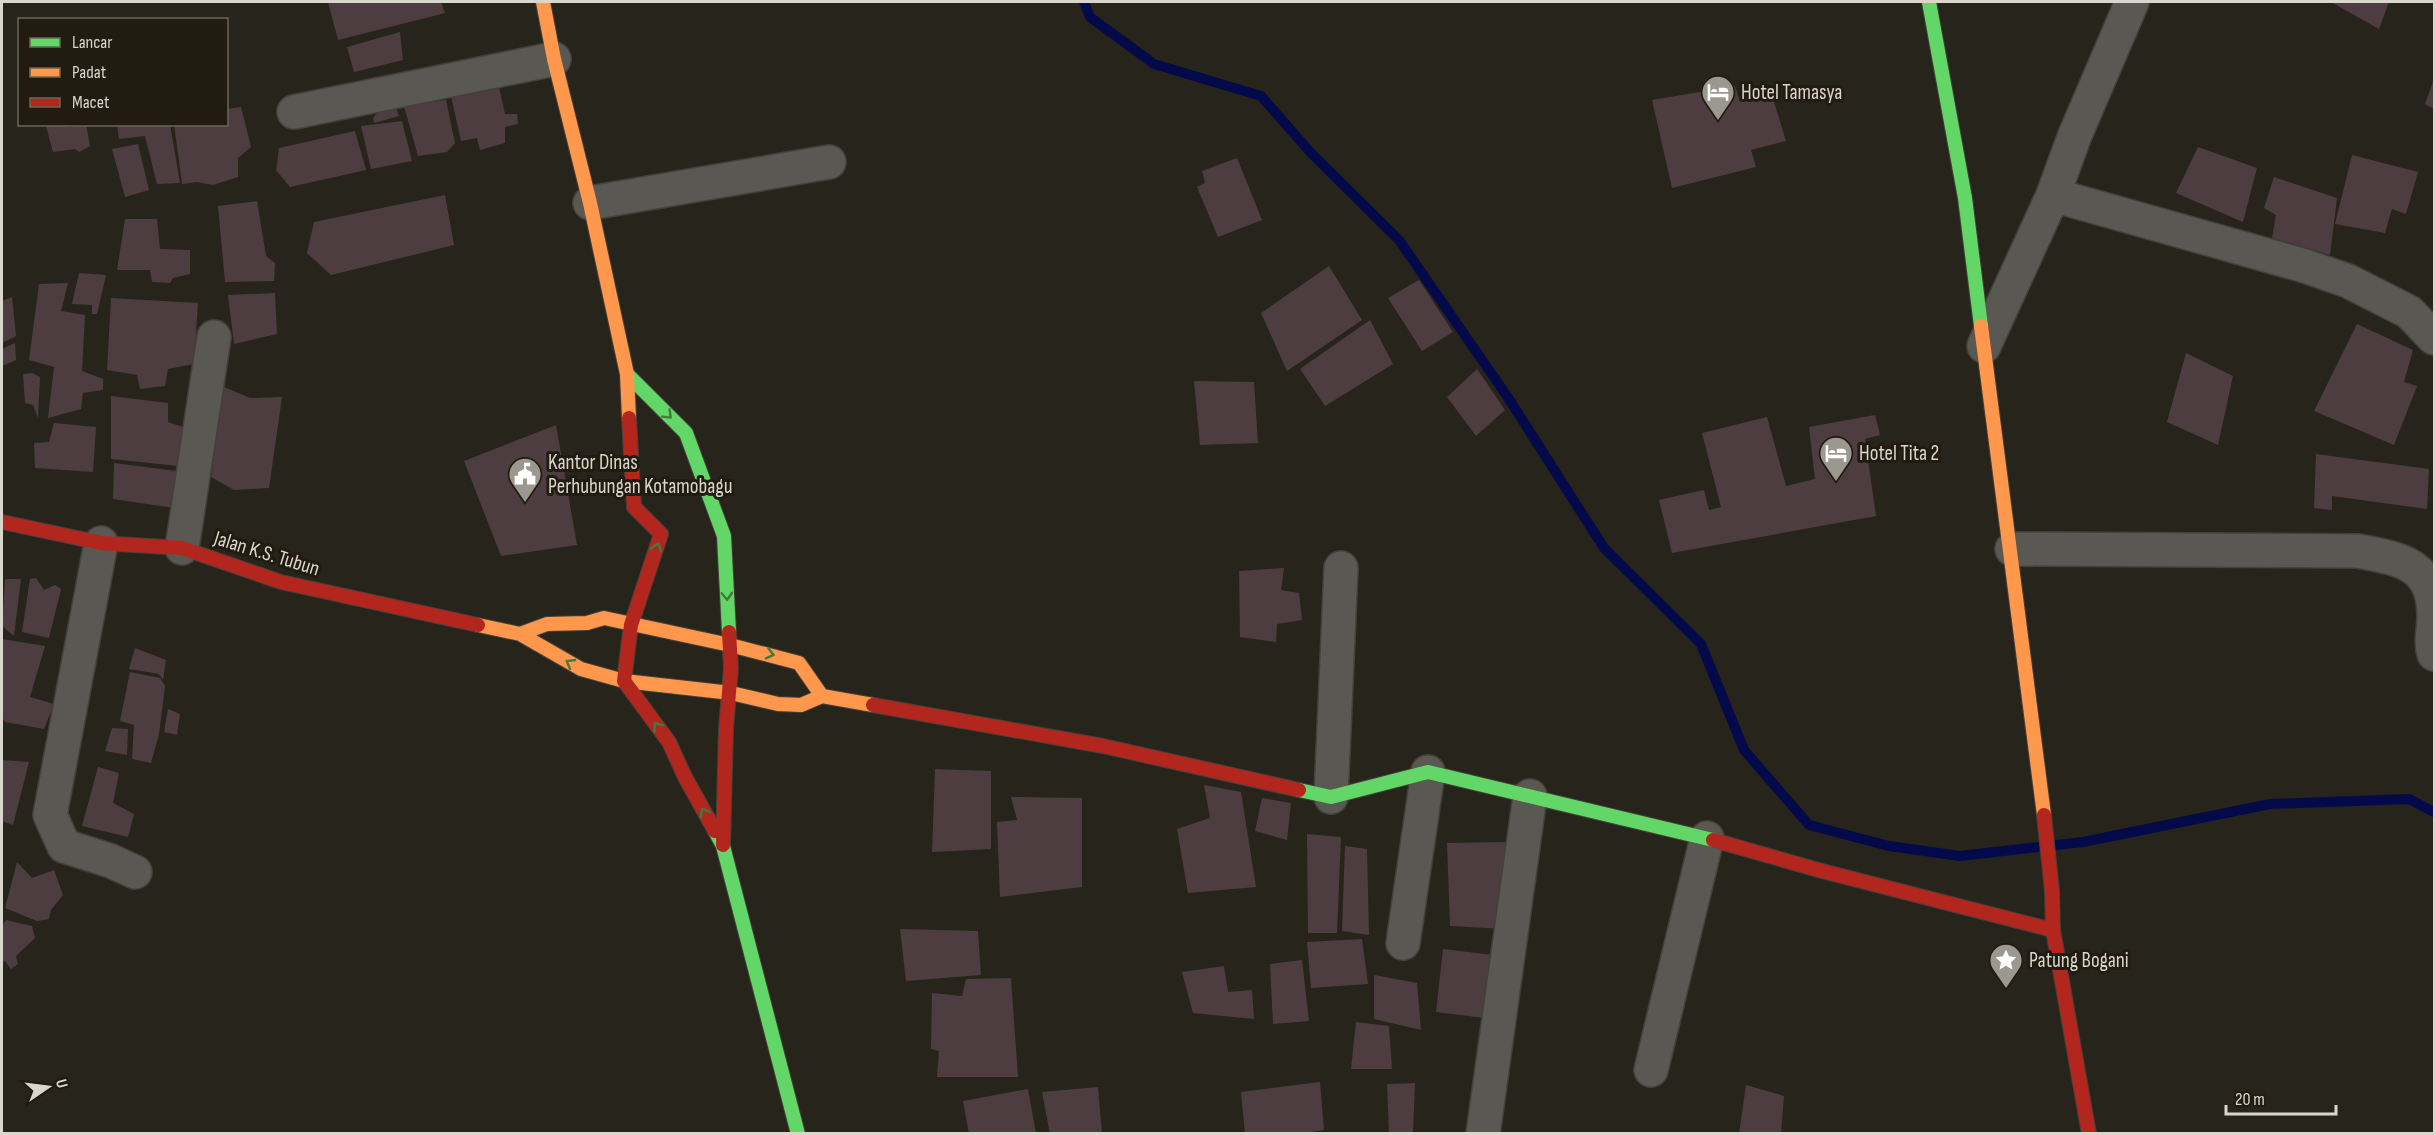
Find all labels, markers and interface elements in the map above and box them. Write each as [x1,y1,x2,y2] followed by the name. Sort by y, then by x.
[18,18,228,126] legend
[72,32,112,53] text: Lancar
[72,62,107,83] text: Padat
[1700,74,1736,121] hotel icon: Hotel Tamasya
[1741,80,1842,105] place label: Hotel Tamasya
[72,92,110,113] text: Macet
[661,408,672,419] one-way arrow
[1818,435,1854,482] hotel icon: Hotel Tita 2
[1859,441,1939,466] place label: Hotel Tita 2
[548,450,732,499] place label: Kantor Dinas Perhubungan Kotamobagu
[507,456,543,503] public building icon: Kantor Dinas Perhubungan Kotamobagu
[210,525,323,581] street label: Jalan K.S. Tubun
[649,542,662,553] one-way arrow
[721,592,734,601] one-way arrow
[765,647,775,660] one-way arrow
[566,658,576,670] one-way arrow
[654,722,665,733] one-way arrow
[700,808,711,818] one-way arrow
[1988,942,2024,989] place icon: Patung Bogani
[2029,948,2129,973] place label: Patung Bogani
[18,1057,78,1117] north arrow
[51,1077,71,1090] text: U
[2226,1078,2336,1116] scale bar
[2235,1089,2265,1110] text: 20 m

